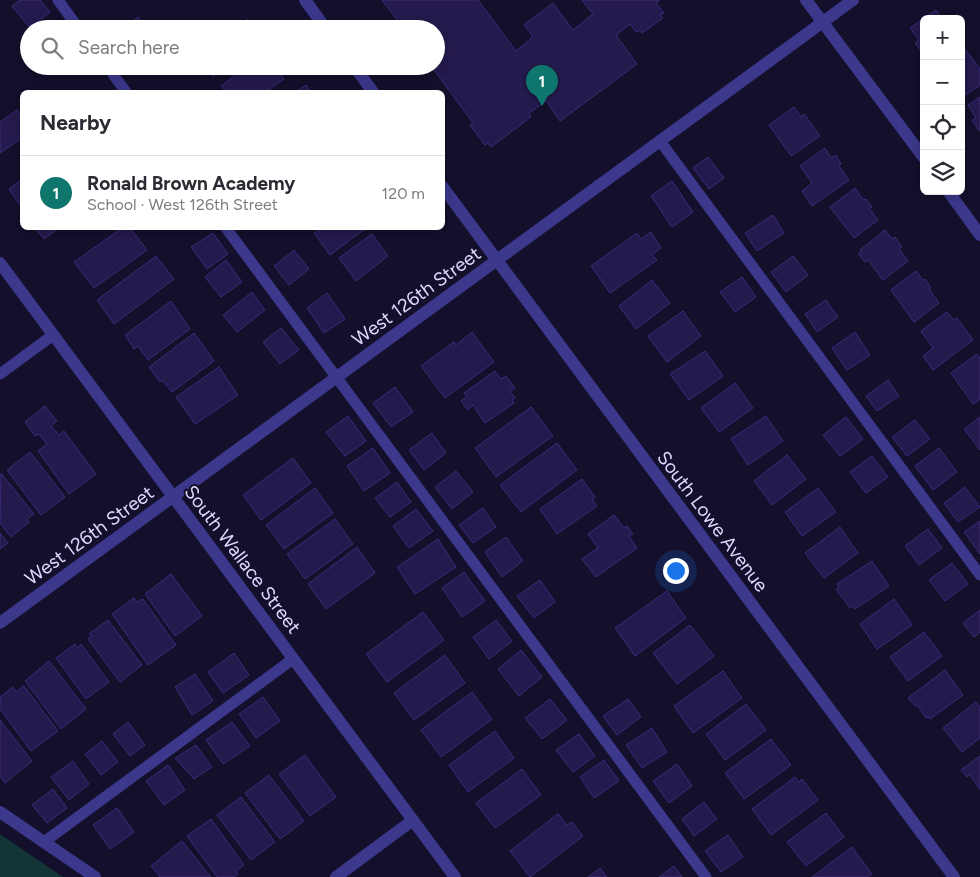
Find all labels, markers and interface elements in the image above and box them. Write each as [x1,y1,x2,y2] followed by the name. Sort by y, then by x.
[920,15,965,195] map controls
[920,15,965,60] button: +
[20,20,445,75] search box
[38,34,66,62] icon: search
[78,36,180,59] text: Search here
[920,60,965,105] button: −
[526,65,558,106] pin: 1
[920,105,965,150] button: locate
[40,110,111,135] text: Nearby
[920,150,965,195] button: layers
[87,172,295,195] text: Ronald Brown Academy
[53,184,59,203] text: 1
[382,184,425,203] text: 120 m
[87,195,278,214] text: School · West 126th Street
[347,242,485,351] street label: West 126th Street
[652,446,773,596] street label: South Lowe Avenue
[20,481,158,590] street label: West 126th Street
[179,481,306,638] street label: South Wallace Street
[663,558,689,584] your location

